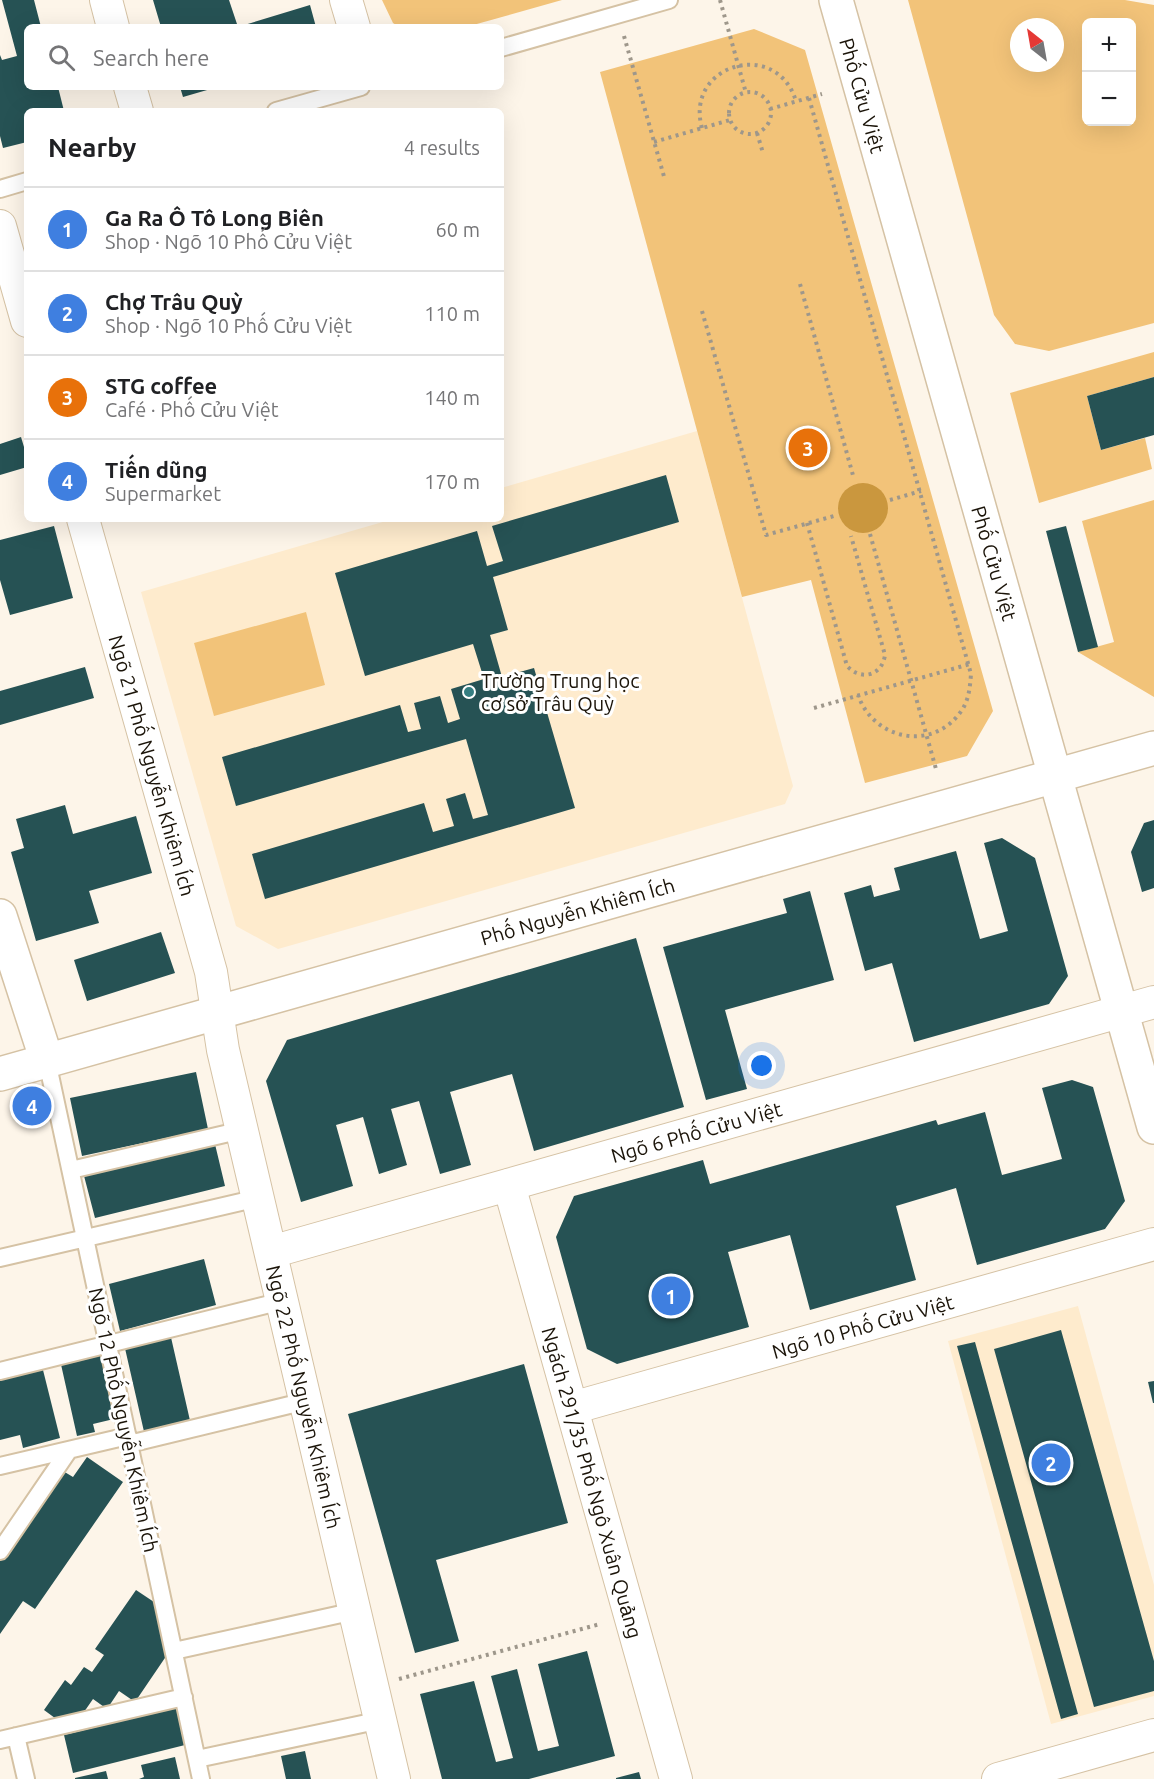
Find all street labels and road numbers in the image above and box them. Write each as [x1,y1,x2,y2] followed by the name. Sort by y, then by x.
[836,35,890,156] street label: Phố Cửu Việt
[968,503,1022,623] street label: Phố Cửu Việt
[105,632,200,898] street label: Ngõ 21 Phố Nguyễn Khiêm Ích
[478,873,677,949] street label: Phố Nguyễn Khiêm Ích
[608,1096,784,1167] street label: Ngõ 6 Phố Cửu Việt
[262,1263,346,1531] street label: Ngõ 22 Phố Nguyễn Khiêm Ích
[85,1285,166,1554] street label: Ngõ 12 Phố Nguyễn Khiêm Ích
[769,1290,956,1363] street label: Ngõ 10 Phố Cửu Việt
[538,1324,647,1641] street label: Ngách 291/35 Phố Ngô Xuân Quảng

